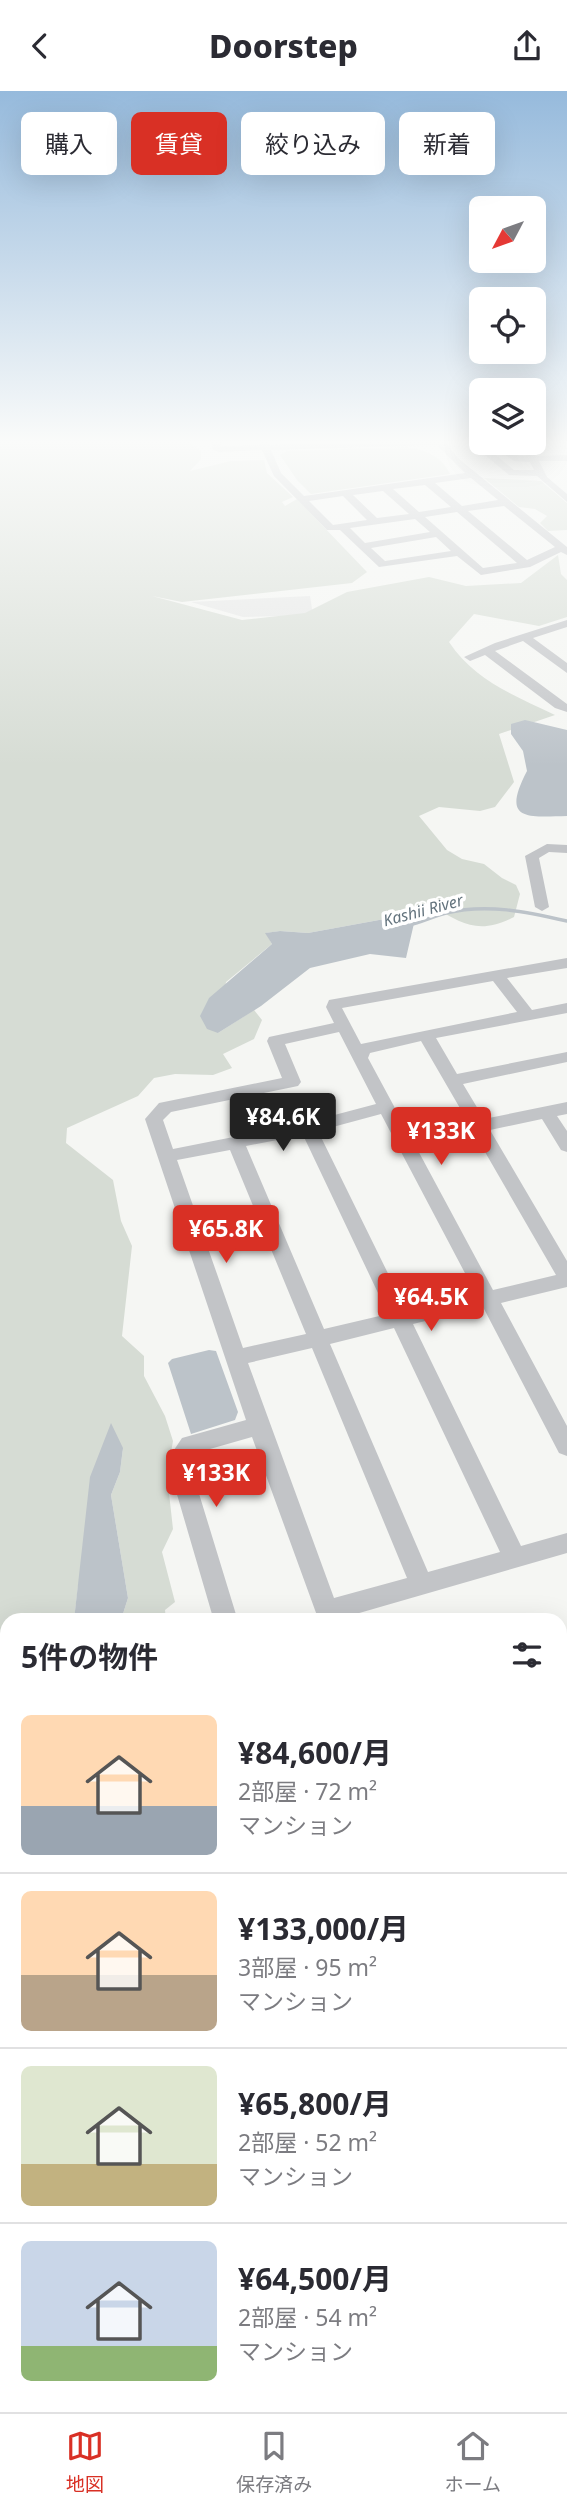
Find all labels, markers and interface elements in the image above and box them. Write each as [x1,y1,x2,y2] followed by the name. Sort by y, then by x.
[209,24,358,67] text: Doorstep
[21,27,59,65] icon: back
[508,27,546,65] icon: share
[21,112,117,175] chip: 購入
[131,112,227,175] chip: 賃貸
[241,112,385,175] chip: 絞り込み
[399,112,495,175] chip: 新着
[469,196,546,273] north arrow
[469,196,546,455] map controls
[469,287,546,364] button: locate
[469,378,546,455] button: layers
[381,889,466,931] water label: Kashii River
[226,1093,340,1153] pin: ¥84.6K
[246,1100,320,1132] text: ¥84.6K
[392,1107,490,1167] pin: ¥133K
[407,1114,475,1146] text: ¥133K
[169,1205,283,1265] pin: ¥65.8K
[189,1212,263,1244] text: ¥65.8K
[374,1273,488,1333] pin: ¥64.5K
[394,1280,468,1312] text: ¥64.5K
[167,1449,265,1509] pin: ¥133K
[182,1456,250,1488] text: ¥133K
[21,1636,158,1677] text: 5件の物件
[508,1636,546,1674] icon: filters
[238,1732,392,1773] text: ¥84,600/月
[77,1743,161,1827] icon: home
[238,1775,377,1807] text: 2部屋 · 72 m²
[238,1809,353,1841] text: マンション
[238,1908,409,1949] text: ¥133,000/月
[77,1919,161,2003] icon: home
[238,1951,377,1983] text: 3部屋 · 95 m²
[238,1985,353,2017] text: マンション
[238,2083,392,2124] text: ¥65,800/月
[77,2094,161,2178] icon: home
[238,2126,377,2158] text: 2部屋 · 52 m²
[238,2160,353,2192] text: マンション
[238,2258,392,2299] text: ¥64,500/月
[77,2269,161,2353] icon: home
[238,2301,377,2333] text: 2部屋 · 54 m²
[238,2335,353,2367] text: マンション
[66,2427,104,2497] tab: 地図
[236,2427,312,2497] tab: 保存済み
[444,2427,501,2497] tab: ホーム

